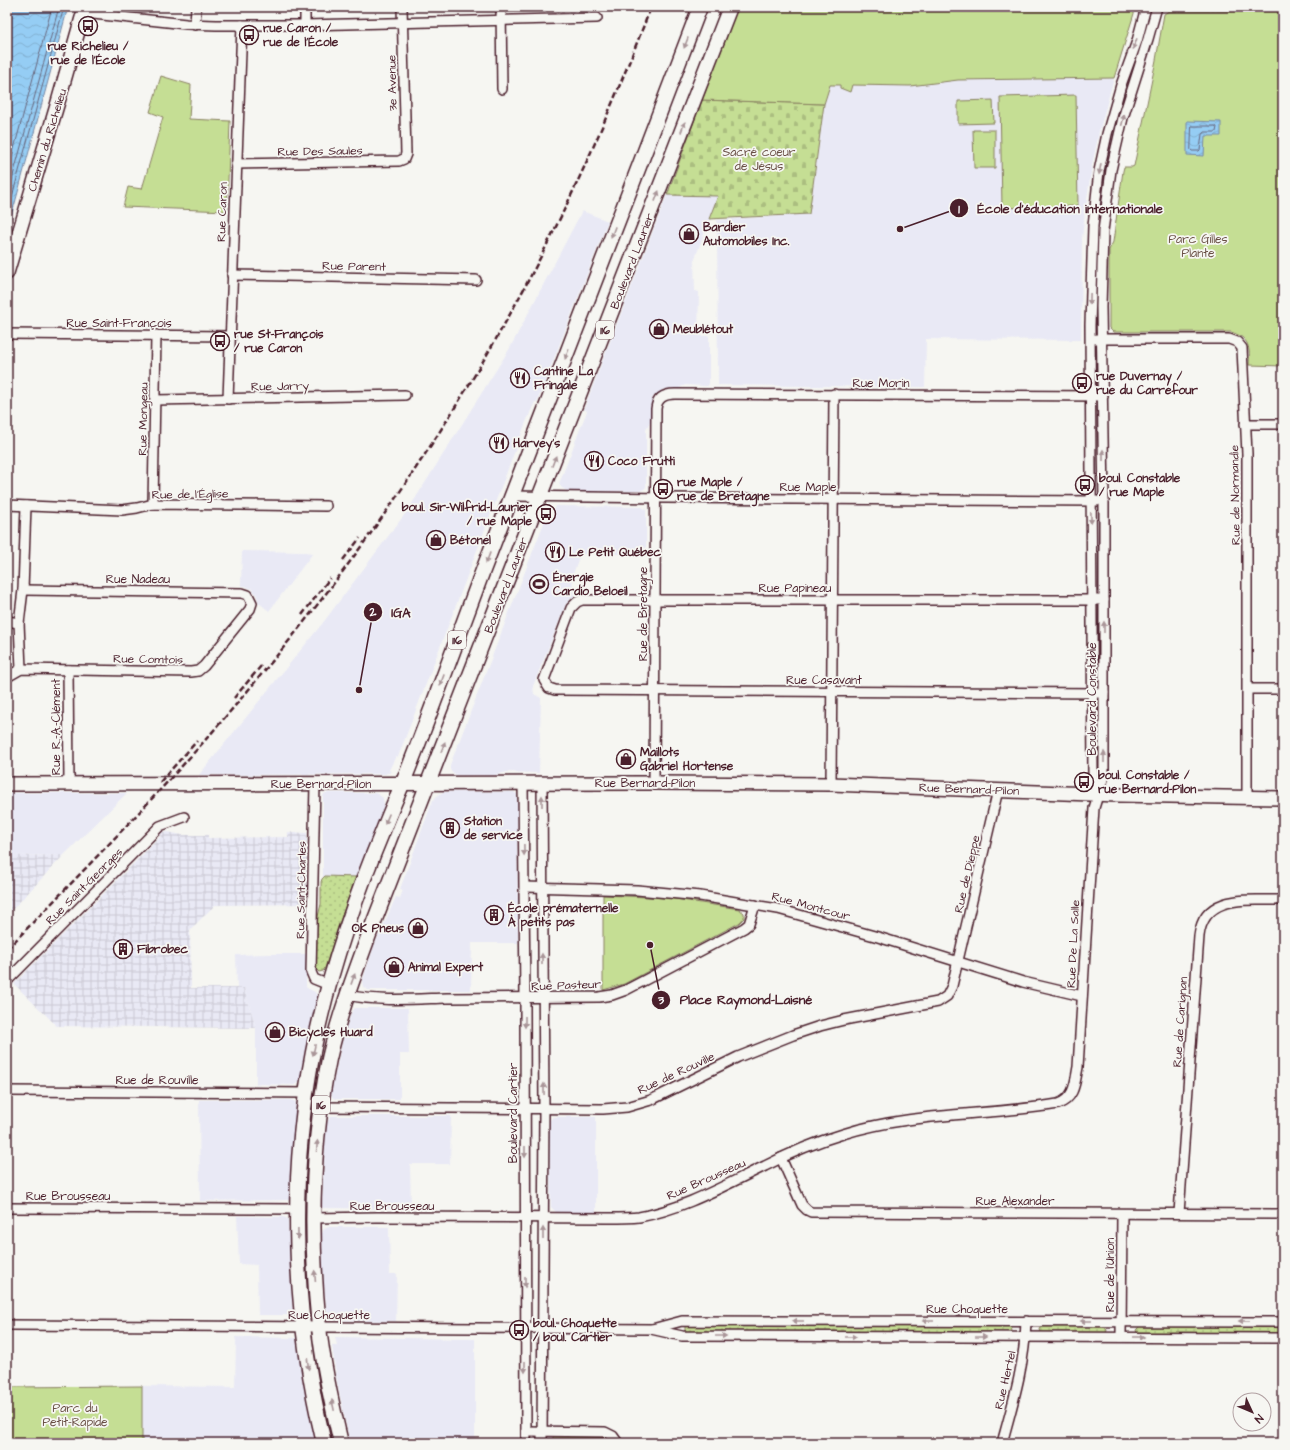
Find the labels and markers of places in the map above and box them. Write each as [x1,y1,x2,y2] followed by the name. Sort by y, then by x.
[77,15,99,37] bus stop icon: rue Richelieu / rue de l'École
[263,20,339,51] place label: rue Caron / rue de l'École
[238,24,260,46] bus stop icon: rue Caron / rue de l'École
[48,38,129,69] place label: rue Richelieu / rue de l'École
[949,196,1171,221] callout: École d’éducation internationale
[703,219,790,250] place label: Bardier Automobiles Inc.
[678,223,700,245] shop icon: Bardier Automobiles Inc.
[648,318,670,340] shop icon: Meublétout
[673,321,733,338] place label: Meublétout
[234,326,324,357] place label: rue St-François / rue Caron
[209,330,231,352] bus stop icon: rue St-François / rue Caron
[534,363,594,396] place label: Cantine La Fringale
[509,367,531,389] restaurant icon: Cantine La Fringale
[1096,368,1198,399] place label: rue Duvernay / rue du Carrefour
[1071,372,1093,394] bus stop icon: rue Duvernay / rue du Carrefour
[488,432,510,454] restaurant icon: Harvey's
[513,435,560,453] place label: Harvey's
[583,450,605,472] restaurant icon: Coco Frutti
[608,453,675,470] place label: Coco Frutti
[1099,470,1181,502] place label: boul. Constable / rue Maple
[677,474,770,507] place label: rue Maple / rue de Bretagne
[1074,474,1096,496] bus stop icon: boul. Constable / rue Maple
[652,478,674,500] bus stop icon: rue Maple / rue de Bretagne
[402,499,533,531] place label: boul. Sir-Wilfrid-Laurier / rue Maple
[535,503,557,525] bus stop icon: boul. Sir-Wilfrid-Laurier / rue Maple
[425,529,447,551] shop icon: Bétonel
[450,532,491,549] place label: Bétonel
[544,541,566,563] restaurant icon: Le Petit Québec
[569,544,661,561] place label: Le Petit Québec
[553,569,628,600] place label: Énergie Cardio Beloeil
[528,573,550,595] sports icon: Énergie Cardio Beloeil
[363,599,418,624] callout: IGA
[640,744,734,775] place label: Maillots Gabriel Hortense
[615,748,637,770] shop icon: Maillots Gabriel Hortense
[1098,767,1196,798] place label: boul. Constable / rue Bernard-Pilon
[1073,771,1095,793] bus stop icon: boul. Constable / rue Bernard-Pilon
[463,813,523,844] place label: Station de service
[439,817,461,839] building icon: Station de service
[508,900,619,932] place label: École prématernelle À petits pas
[483,904,505,926] building icon: École prématernelle À petits pas
[407,917,429,939] shop icon: OK Pneus
[352,920,404,937] place label: OK Pneus
[112,938,134,960] building icon: Fibrobec
[137,941,188,958] place label: Fibrobec
[383,956,405,978] shop icon: Animal Expert
[408,959,483,977] place label: Animal Expert
[651,987,820,1012] callout: Place Raymond-Laisné
[264,1021,286,1043] shop icon: Bicycles Huard
[289,1024,373,1042] place label: Bicycles Huard
[533,1315,618,1346] place label: boul. Choquette / boul. Cartier
[508,1319,530,1341] bus stop icon: boul. Choquette / boul. Cartier

